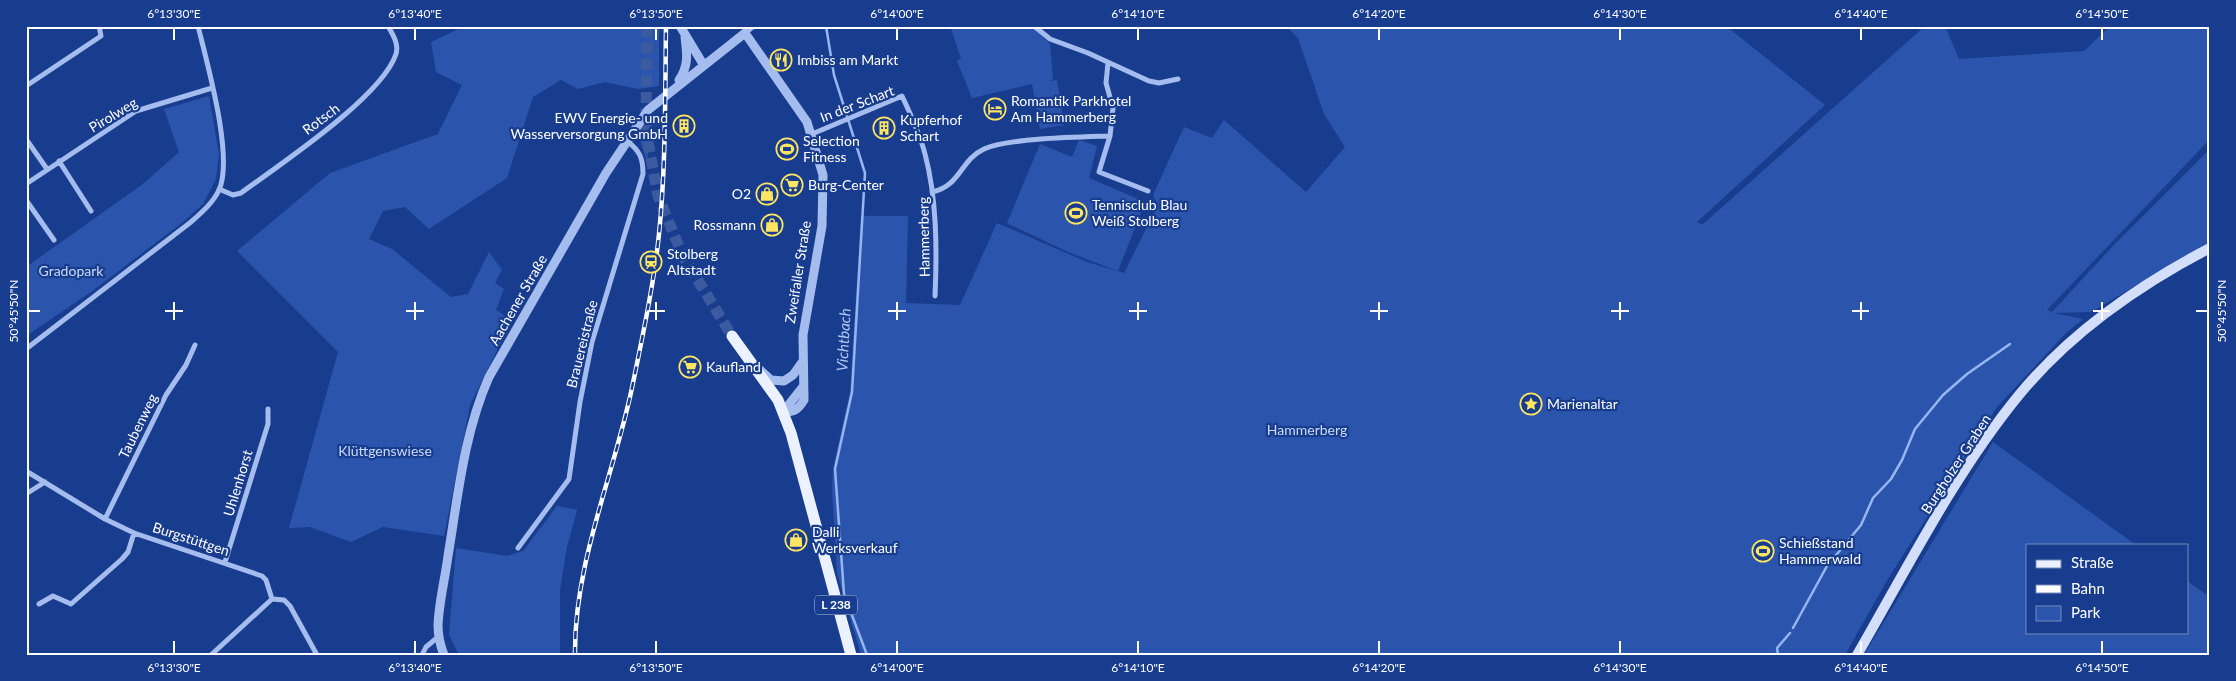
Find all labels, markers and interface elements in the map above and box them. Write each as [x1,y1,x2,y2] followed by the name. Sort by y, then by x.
[147,6,201,21] text: 6°13'30"E
[388,6,442,21] text: 6°13'40"E
[629,6,683,21] text: 6°13'50"E
[870,6,924,21] text: 6°14'00"E
[1111,6,1165,21] text: 6°14'10"E
[1352,6,1406,21] text: 6°14'20"E
[1593,6,1647,21] text: 6°14'30"E
[1834,6,1888,21] text: 6°14'40"E
[2075,6,2129,21] text: 6°14'50"E
[769,48,793,72] restaurant icon: Imbiss am Markt
[797,51,898,68] place label: Imbiss am Markt
[817,82,896,125] street label: In der Schart
[1011,92,1131,125] place label: Romantik Parkhotel Am Hammerberg
[85,94,140,136] street label: Pirolweg
[983,97,1007,121] hotel icon: Romantik Parkhotel Am Hammerberg
[299,99,342,138] street label: Rotsch
[511,109,668,142] place label: EWV Energie- und Wasserversorgung GmbH
[900,111,962,144] place label: Kupferhof Schart
[672,114,696,138] building icon: EWV Energie- und Wasserversorgung GmbH
[872,116,896,140] building icon: Kupferhof Schart
[803,132,860,165] place label: Selection Fitness
[775,137,799,161] sports icon: Selection Fitness
[780,173,804,197] supermarket icon: Burg-Center
[808,176,884,193] place label: Burg-Center
[755,182,779,206] shop icon: O2
[732,185,751,202] place label: O2
[1092,196,1187,229] place label: Tennisclub Blau Weiß Stolberg
[914,197,933,277] street label: Hammerberg
[1064,201,1088,225] sports icon: Tennisclub Blau Weiß Stolberg
[760,213,784,237] shop icon: Rossmann
[694,216,756,233] place label: Rossmann
[781,219,814,324] street label: Zweifaller Straße
[667,245,718,278] place label: Stolberg Altstadt
[639,250,663,274] station icon: Stolberg Altstadt
[485,251,550,348] street label: Aachener Straße
[39,262,104,279] park label: Gradopark
[6,280,21,342] text: 50°45'50"N
[2214,280,2229,342] text: 50°45'50"N
[562,298,601,390] street label: Brauereistraße
[832,308,854,372] water label: Vichtbach
[678,355,702,379] supermarket icon: Kaufland
[706,358,761,375] place label: Kaufland
[115,391,161,461] street label: Taubenweg
[1519,392,1543,416] place icon: Marienaltar
[1547,395,1618,412] place label: Marienaltar
[1917,411,1994,517] street label: Burgholzer Graben
[1267,421,1347,438] park label: Hammerberg
[338,442,432,459] park label: Klüttgenswiese
[219,448,256,518] street label: Uhlenhorst
[151,518,232,559] street label: Burgstüttgen
[812,523,898,556] place label: Dalli Werksverkauf
[784,528,808,552] shop icon: Dalli Werksverkauf
[1779,534,1861,567] place label: Schießstand Hammerwald
[1751,539,1775,563] sports icon: Schießstand Hammerwald
[2026,544,2188,634] legend
[2071,553,2114,571] text: Straße
[2071,579,2105,597] text: Bahn
[815,596,857,614] road number: L 238
[2071,603,2101,621] text: Park
[147,660,201,675] text: 6°13'30"E
[388,660,442,675] text: 6°13'40"E
[629,660,683,675] text: 6°13'50"E
[870,660,924,675] text: 6°14'00"E
[1111,660,1165,675] text: 6°14'10"E
[1352,660,1406,675] text: 6°14'20"E
[1593,660,1647,675] text: 6°14'30"E
[1834,660,1888,675] text: 6°14'40"E
[2075,660,2129,675] text: 6°14'50"E

